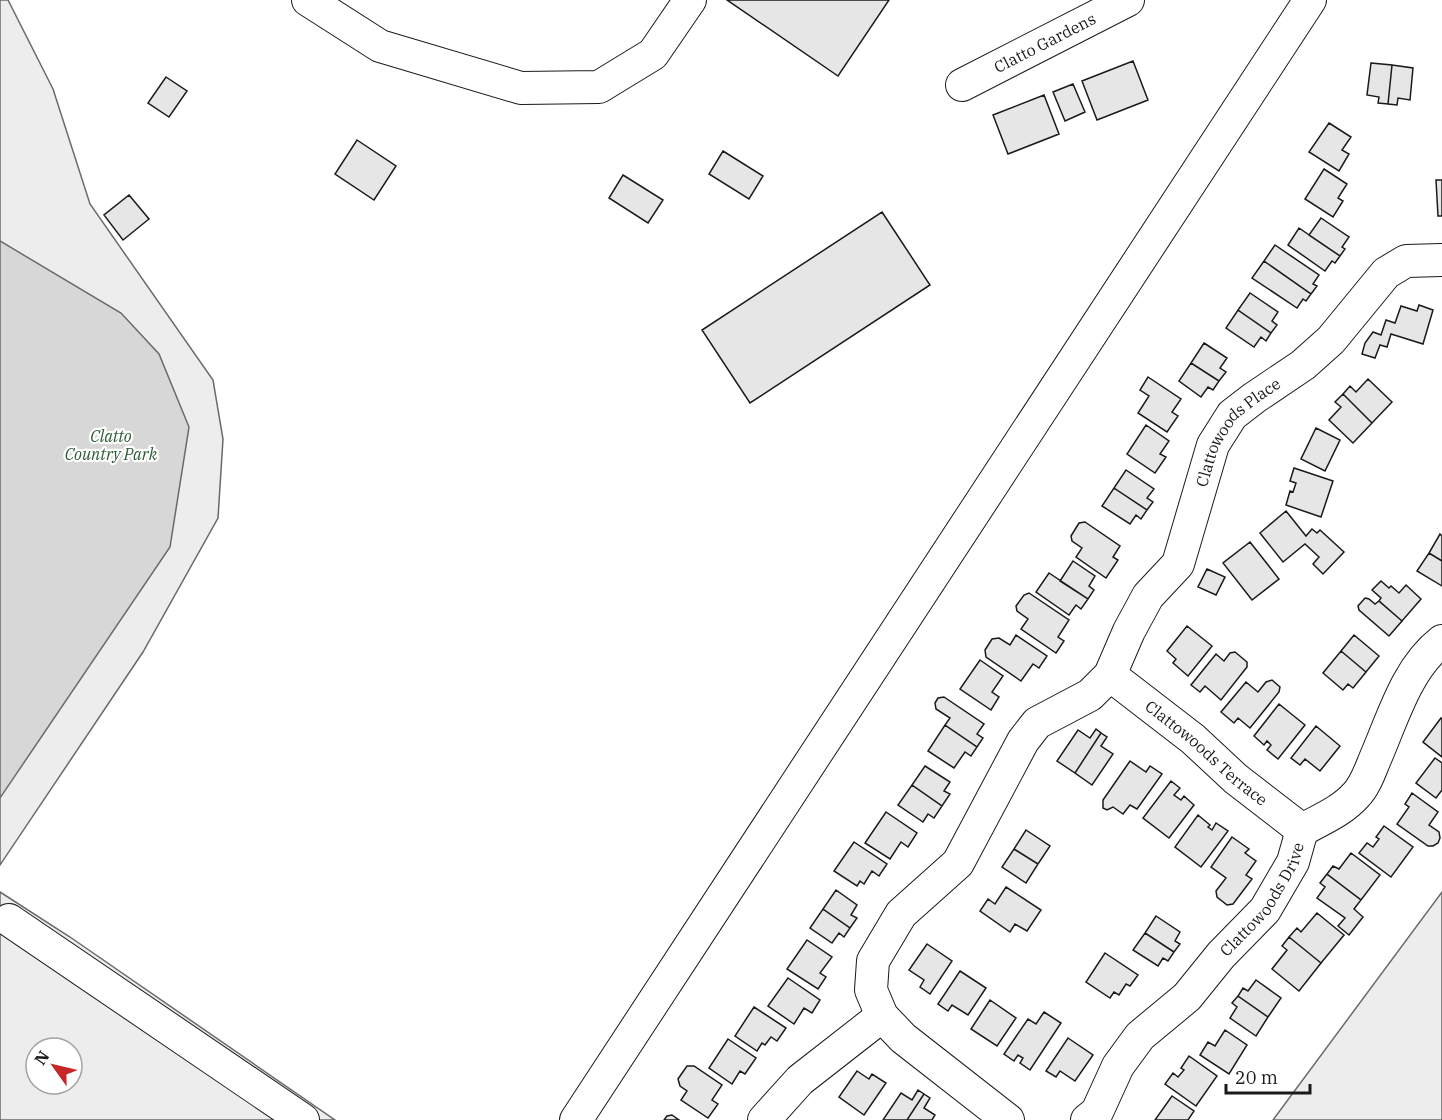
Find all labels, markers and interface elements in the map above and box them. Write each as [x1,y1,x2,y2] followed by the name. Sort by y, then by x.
[991,8,1099,77] street label: Clatto Gardens
[1191,373,1284,489] street label: Clattowoods Place
[65,426,158,464] park label: Clatto Country Park
[1141,696,1272,810] street label: Clattowoods Terrace
[1215,840,1308,960] street label: Clattowoods Drive
[24,1036,84,1096] north arrow
[30,1047,53,1068] text: N
[1226,1057,1310,1095] scale bar
[1235,1066,1278,1089] text: 20 m

